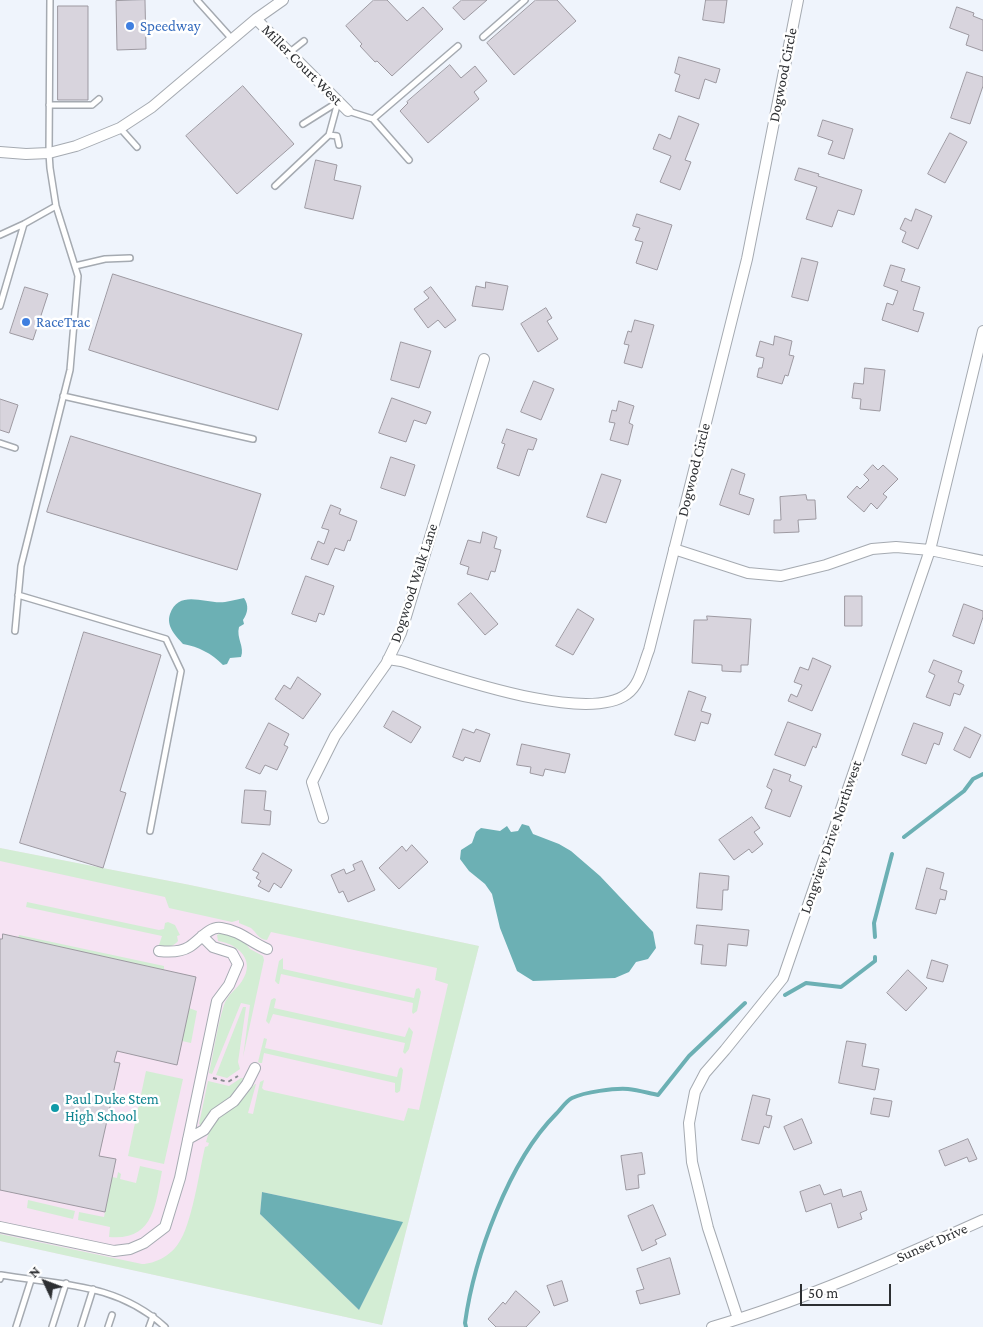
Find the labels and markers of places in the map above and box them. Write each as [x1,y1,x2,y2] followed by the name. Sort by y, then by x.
[140,17,201,35] place label: Speedway
[124,20,136,32] marker: Speedway
[36,313,90,331] place label: RaceTrac
[20,316,32,328] marker: RaceTrac
[65,1090,159,1125] place label: Paul Duke Stem High School
[49,1102,61,1114] marker: Paul Duke Stem High School

